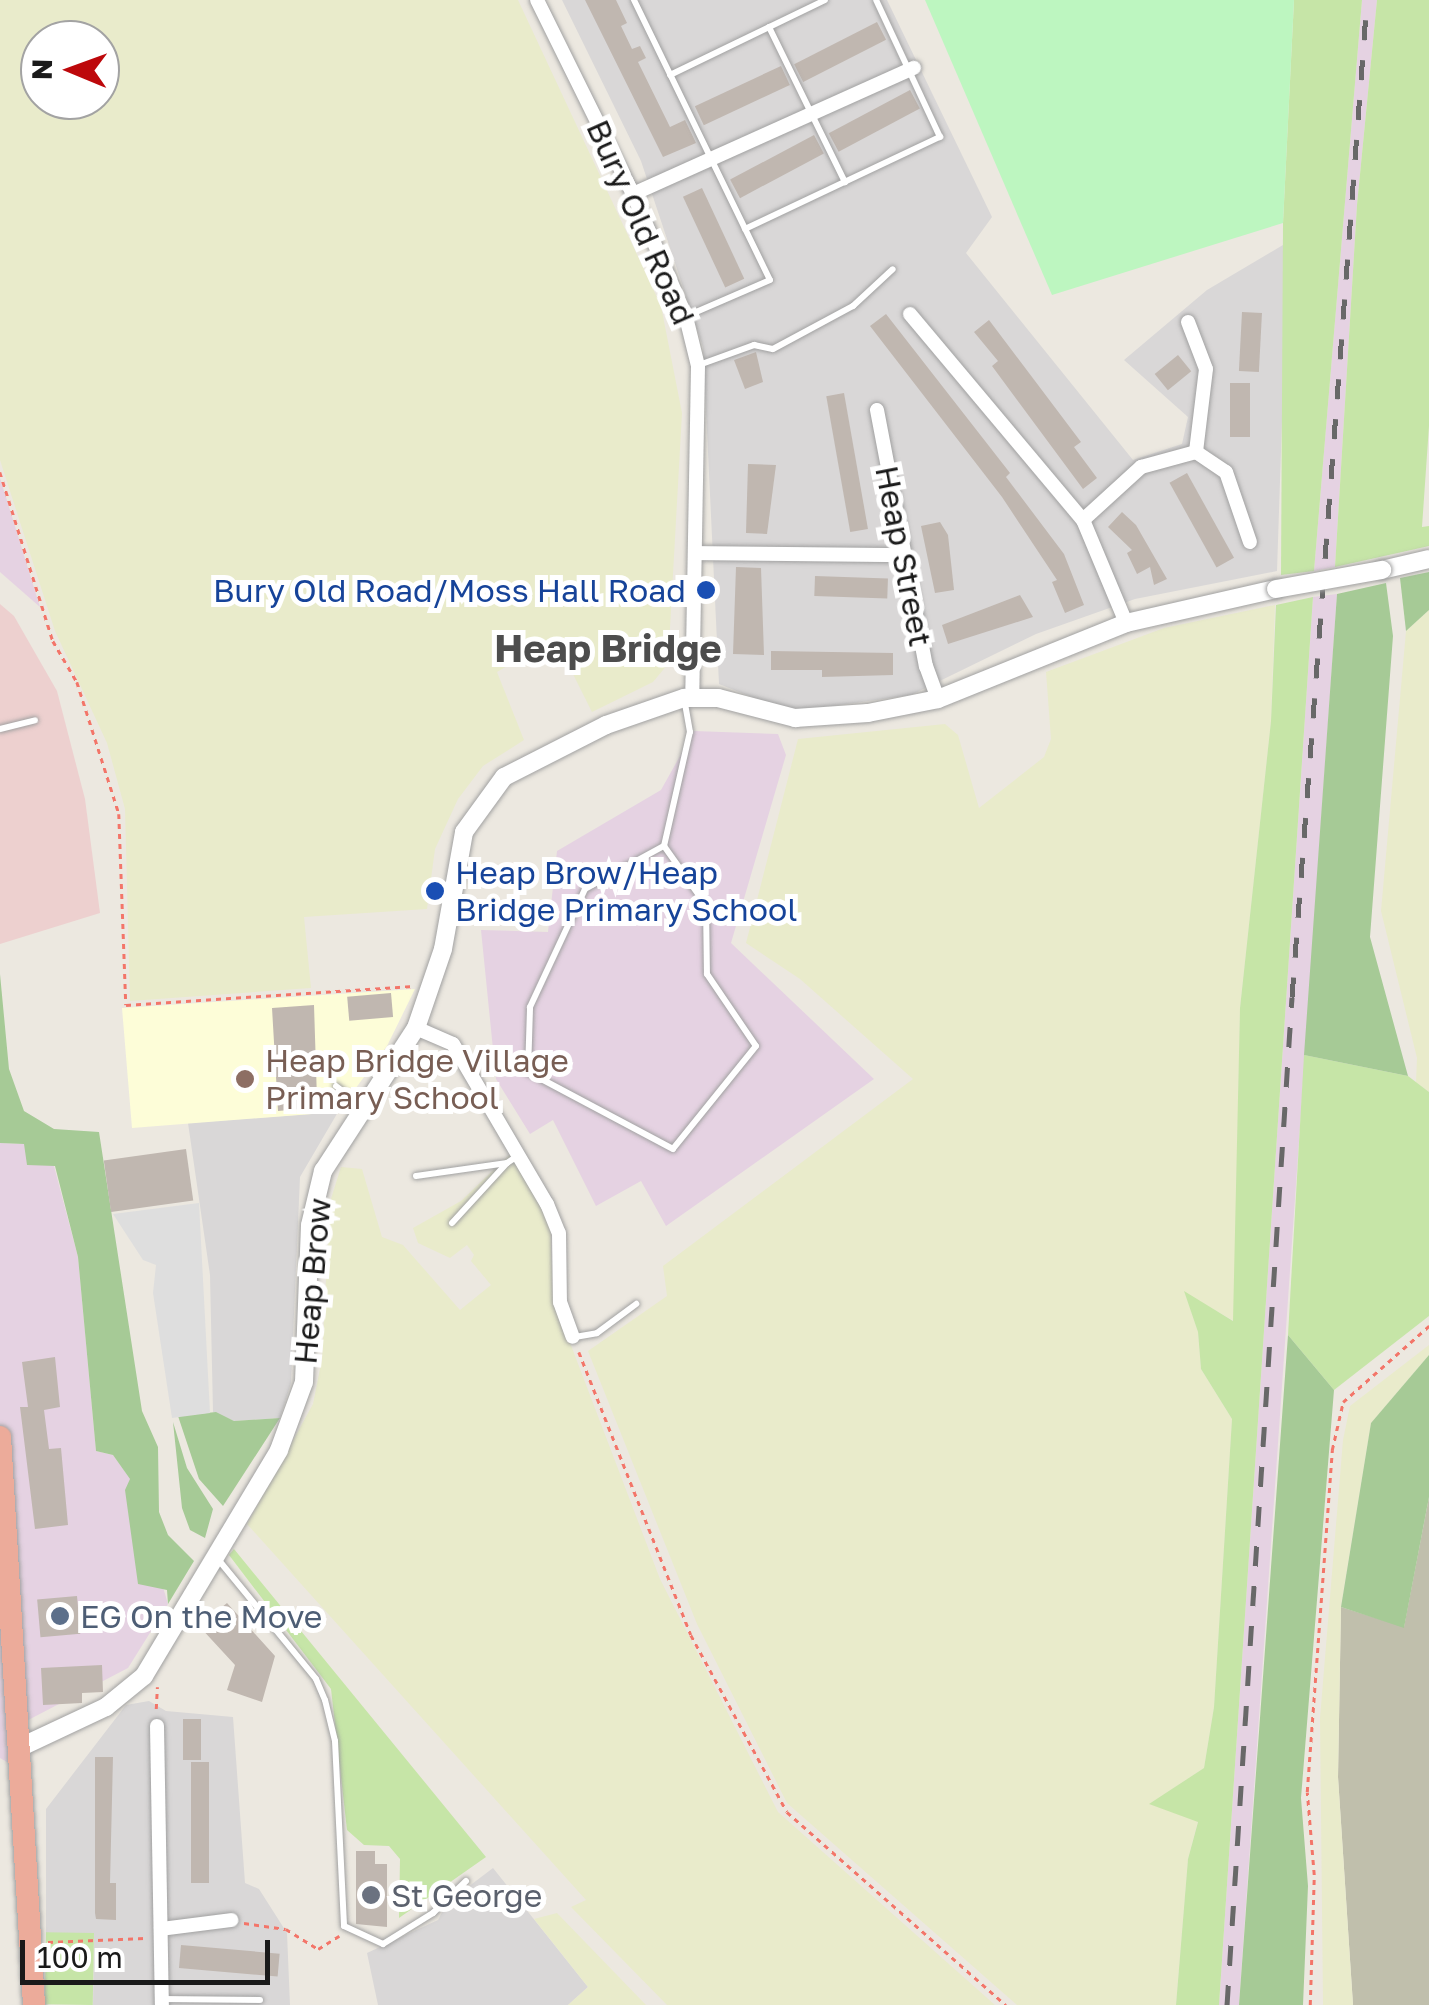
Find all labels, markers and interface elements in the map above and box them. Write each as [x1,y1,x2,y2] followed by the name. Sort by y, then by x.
[20,20,120,120] north arrow
[25,59,58,80] text: N
[579,114,703,330] street label: Bury Old Road
[868,462,940,650] street label: Heap Street
[213,571,686,609] place label: Bury Old Road/Moss Hall Road
[695,579,717,601] marker: Bury Old Road/Moss Hall Road
[494,625,722,671] district label: Heap Bridge
[455,854,797,929] place label: Heap Brow/Heap Bridge Primary School
[424,880,446,902] marker: Heap Brow/Heap Bridge Primary School
[265,1042,569,1117] place label: Heap Bridge Village Primary School
[234,1068,256,1090] marker: Heap Bridge Village Primary School
[286,1196,338,1366] street label: Heap Brow
[80,1597,322,1635] place label: EG On the Move
[49,1605,71,1627] marker: EG On the Move
[391,1876,542,1914] place label: St George
[360,1884,382,1906] marker: St George
[25,1920,275,1982] scale bar
[37,1939,123,1975] text: 100 m

